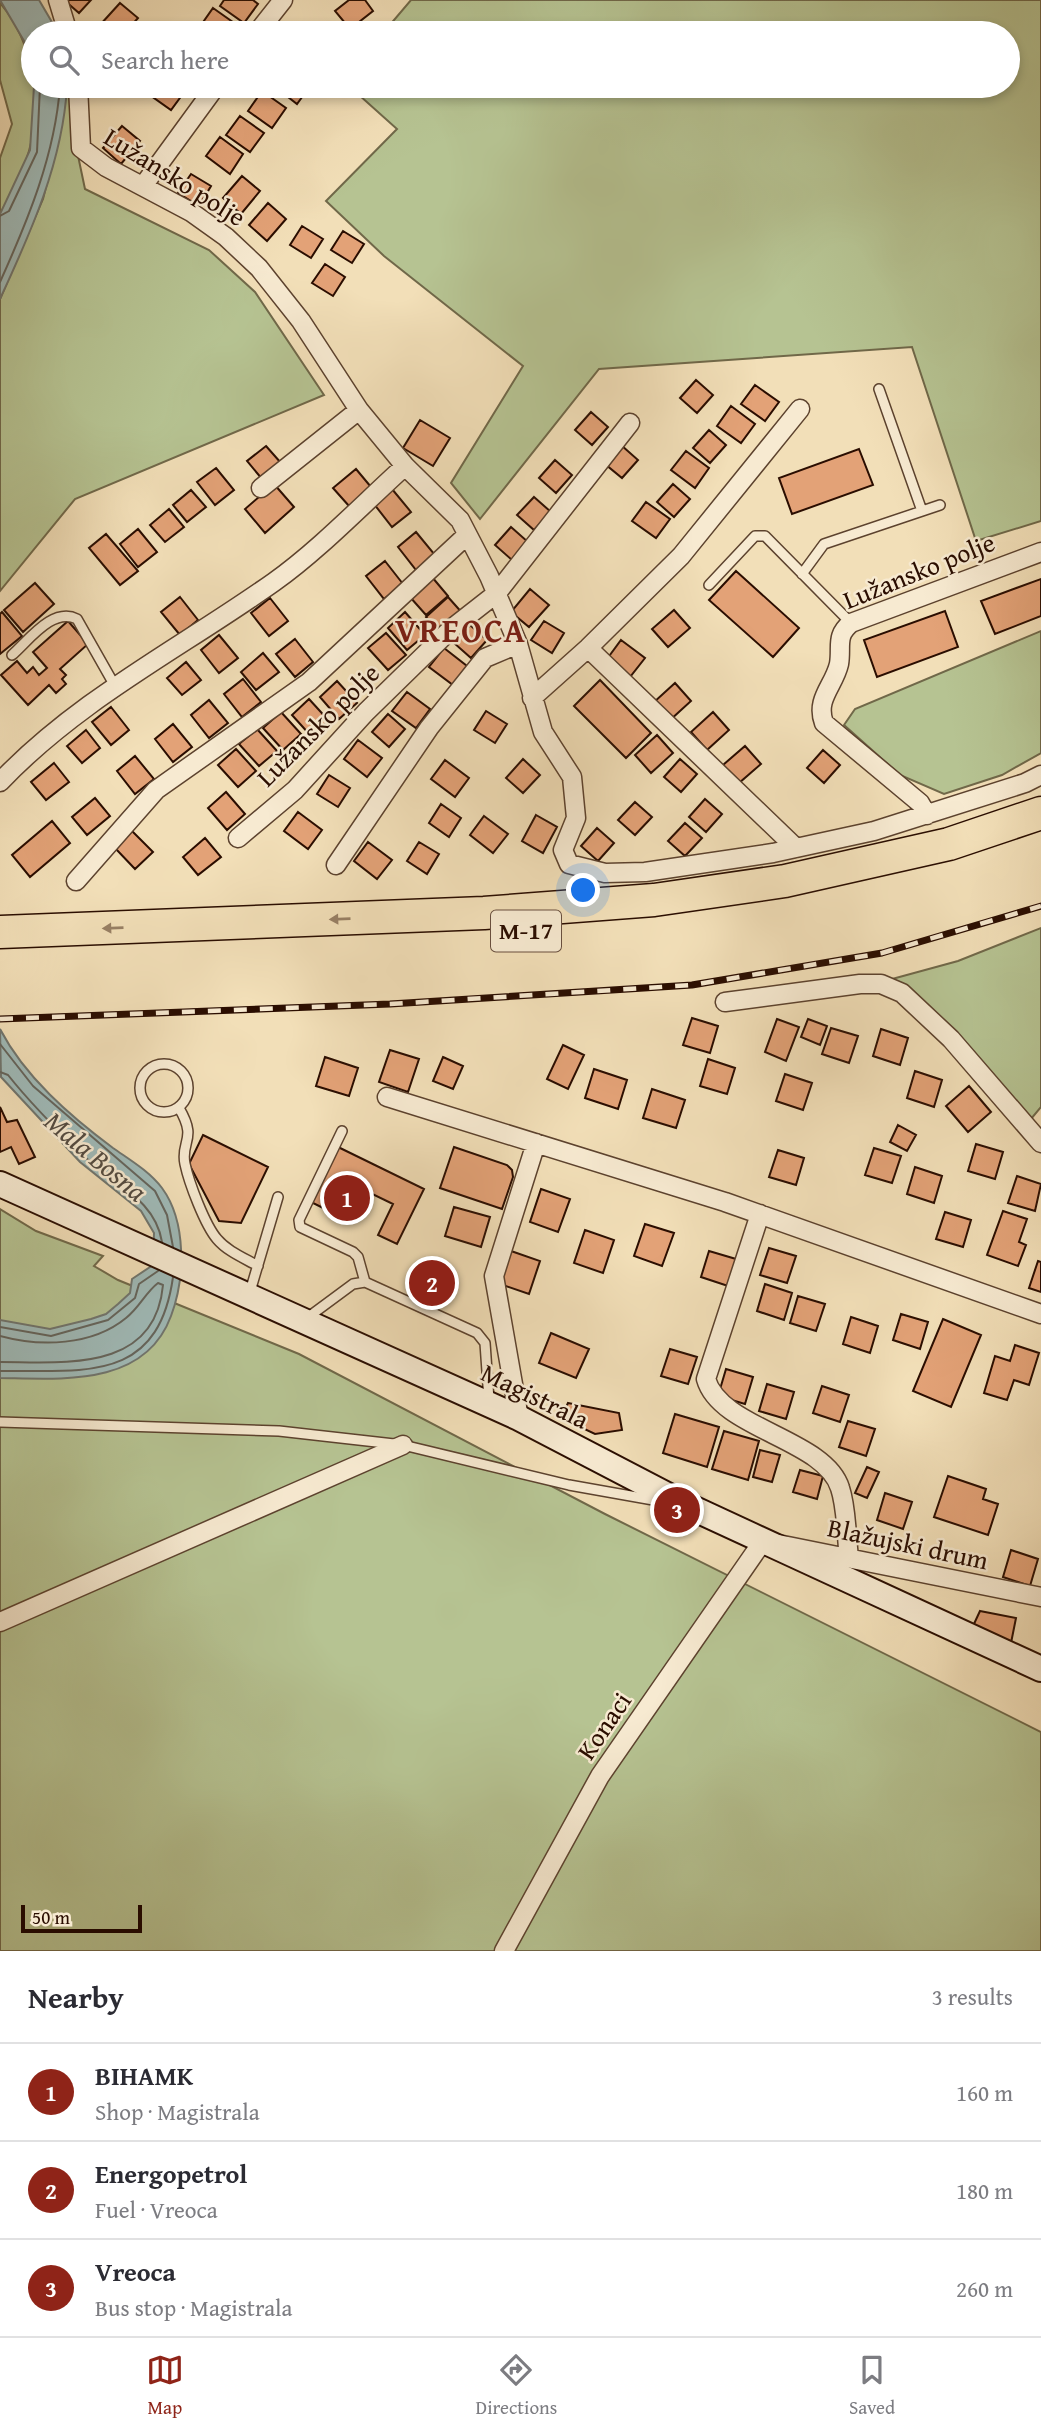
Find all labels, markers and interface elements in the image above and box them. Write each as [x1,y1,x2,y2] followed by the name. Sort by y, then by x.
[21,21,1020,98] search box
[101,40,229,79] text: Search here
[45,41,83,79] icon: search
[97,117,254,236] street label: Lužansko polje
[837,522,1001,619] street label: Lužansko polje
[395,606,527,654] district label: VREOCA
[247,654,388,795] street label: Lužansko polje
[566,873,600,907] your location
[491,911,561,951] road number: M-17
[329,913,351,924] one-way arrow
[102,922,124,933] one-way arrow
[36,1100,157,1211] water label: Mala Bosna
[324,1172,370,1224] pin: 1
[409,1257,455,1309] pin: 2
[475,1353,596,1439] street label: Magistrala
[654,1484,700,1536] pin: 3
[824,1507,992,1580] street label: Blažujski drum
[567,1684,641,1767] street label: Konaci
[21,1902,142,1934] scale bar
[32,1903,70,1931] text: 50 m
[28,1975,124,2019] text: Nearby
[932,1980,1013,2013] text: 3 results
[95,2056,193,2095] text: BIHAMK
[45,2076,57,2109] text: 1
[956,2076,1013,2109] text: 160 m
[95,2095,260,2128] text: Shop · Magistrala
[95,2154,247,2193] text: Energopetrol
[45,2174,57,2207] text: 2
[956,2174,1013,2207] text: 180 m
[95,2193,218,2226] text: Fuel · Vreoca
[95,2252,176,2291] text: Vreoca
[45,2272,57,2305] text: 3
[956,2272,1013,2305] text: 260 m
[95,2291,292,2324] text: Bus stop · Magistrala
[146,2351,184,2421] tab: Map
[476,2351,557,2421] tab: Directions
[849,2351,895,2421] tab: Saved

